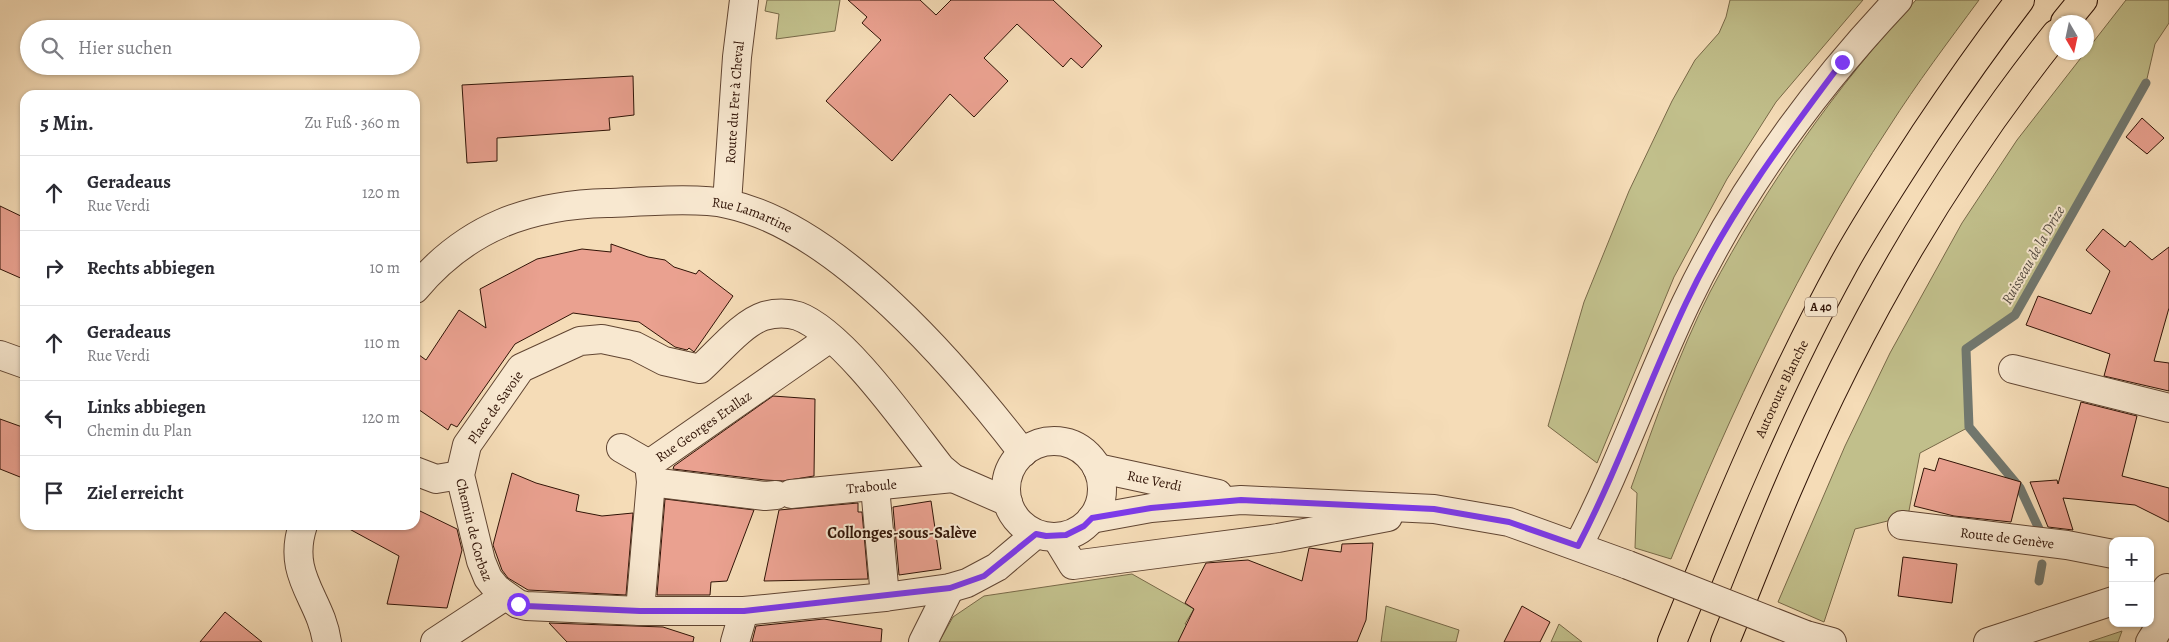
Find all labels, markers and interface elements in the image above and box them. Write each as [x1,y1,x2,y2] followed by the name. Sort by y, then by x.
[2049,15,2094,60] north arrow
[20,20,420,75] search box
[38,34,66,62] icon: search
[78,35,172,61] text: Hier suchen
[721,39,749,164] street label: Route du Fer à Cheval
[1831,51,1854,74] route end
[40,109,94,137] text: 5 Min.
[304,112,400,134] text: Zu Fuß · 360 m
[87,169,171,195] text: Geradeaus
[40,179,68,207] icon: ahead
[362,182,400,204] text: 120 m
[711,193,796,238] street label: Rue Lamartine
[87,195,150,217] text: Rue Verdi
[1997,202,2070,308] water label: Ruisseau de la Drize
[40,254,68,282] icon: right
[87,255,215,281] text: Rechts abbiegen
[370,257,400,279] text: 10 m
[1805,298,1837,316] road number: A 40
[87,319,171,345] text: Geradeaus
[40,329,68,357] icon: ahead
[364,332,400,354] text: 110 m
[1750,337,1813,442] street label: Autoroute Blanche
[87,345,150,367] text: Rue Verdi
[463,367,528,448] street label: Place de Savoie
[652,386,756,467] street label: Rue Georges Etallaz
[87,394,206,420] text: Links abbiegen
[40,404,68,432] icon: left
[362,407,400,429] text: 120 m
[87,420,192,442] text: Chemin du Plan
[1126,466,1184,496] street label: Rue Verdi
[846,475,898,498] street label: Traboule
[451,476,497,584] street label: Chemin de Corbaz
[40,479,68,507] icon: arrive
[87,480,184,506] text: Ziel erreicht
[827,522,977,544] district label: Collonges-sous-Salève
[1959,523,2055,553] street label: Route de Genève
[2109,537,2154,627] map controls
[2109,537,2154,582] button: +
[2109,582,2154,627] button: −
[507,593,530,616] route start

